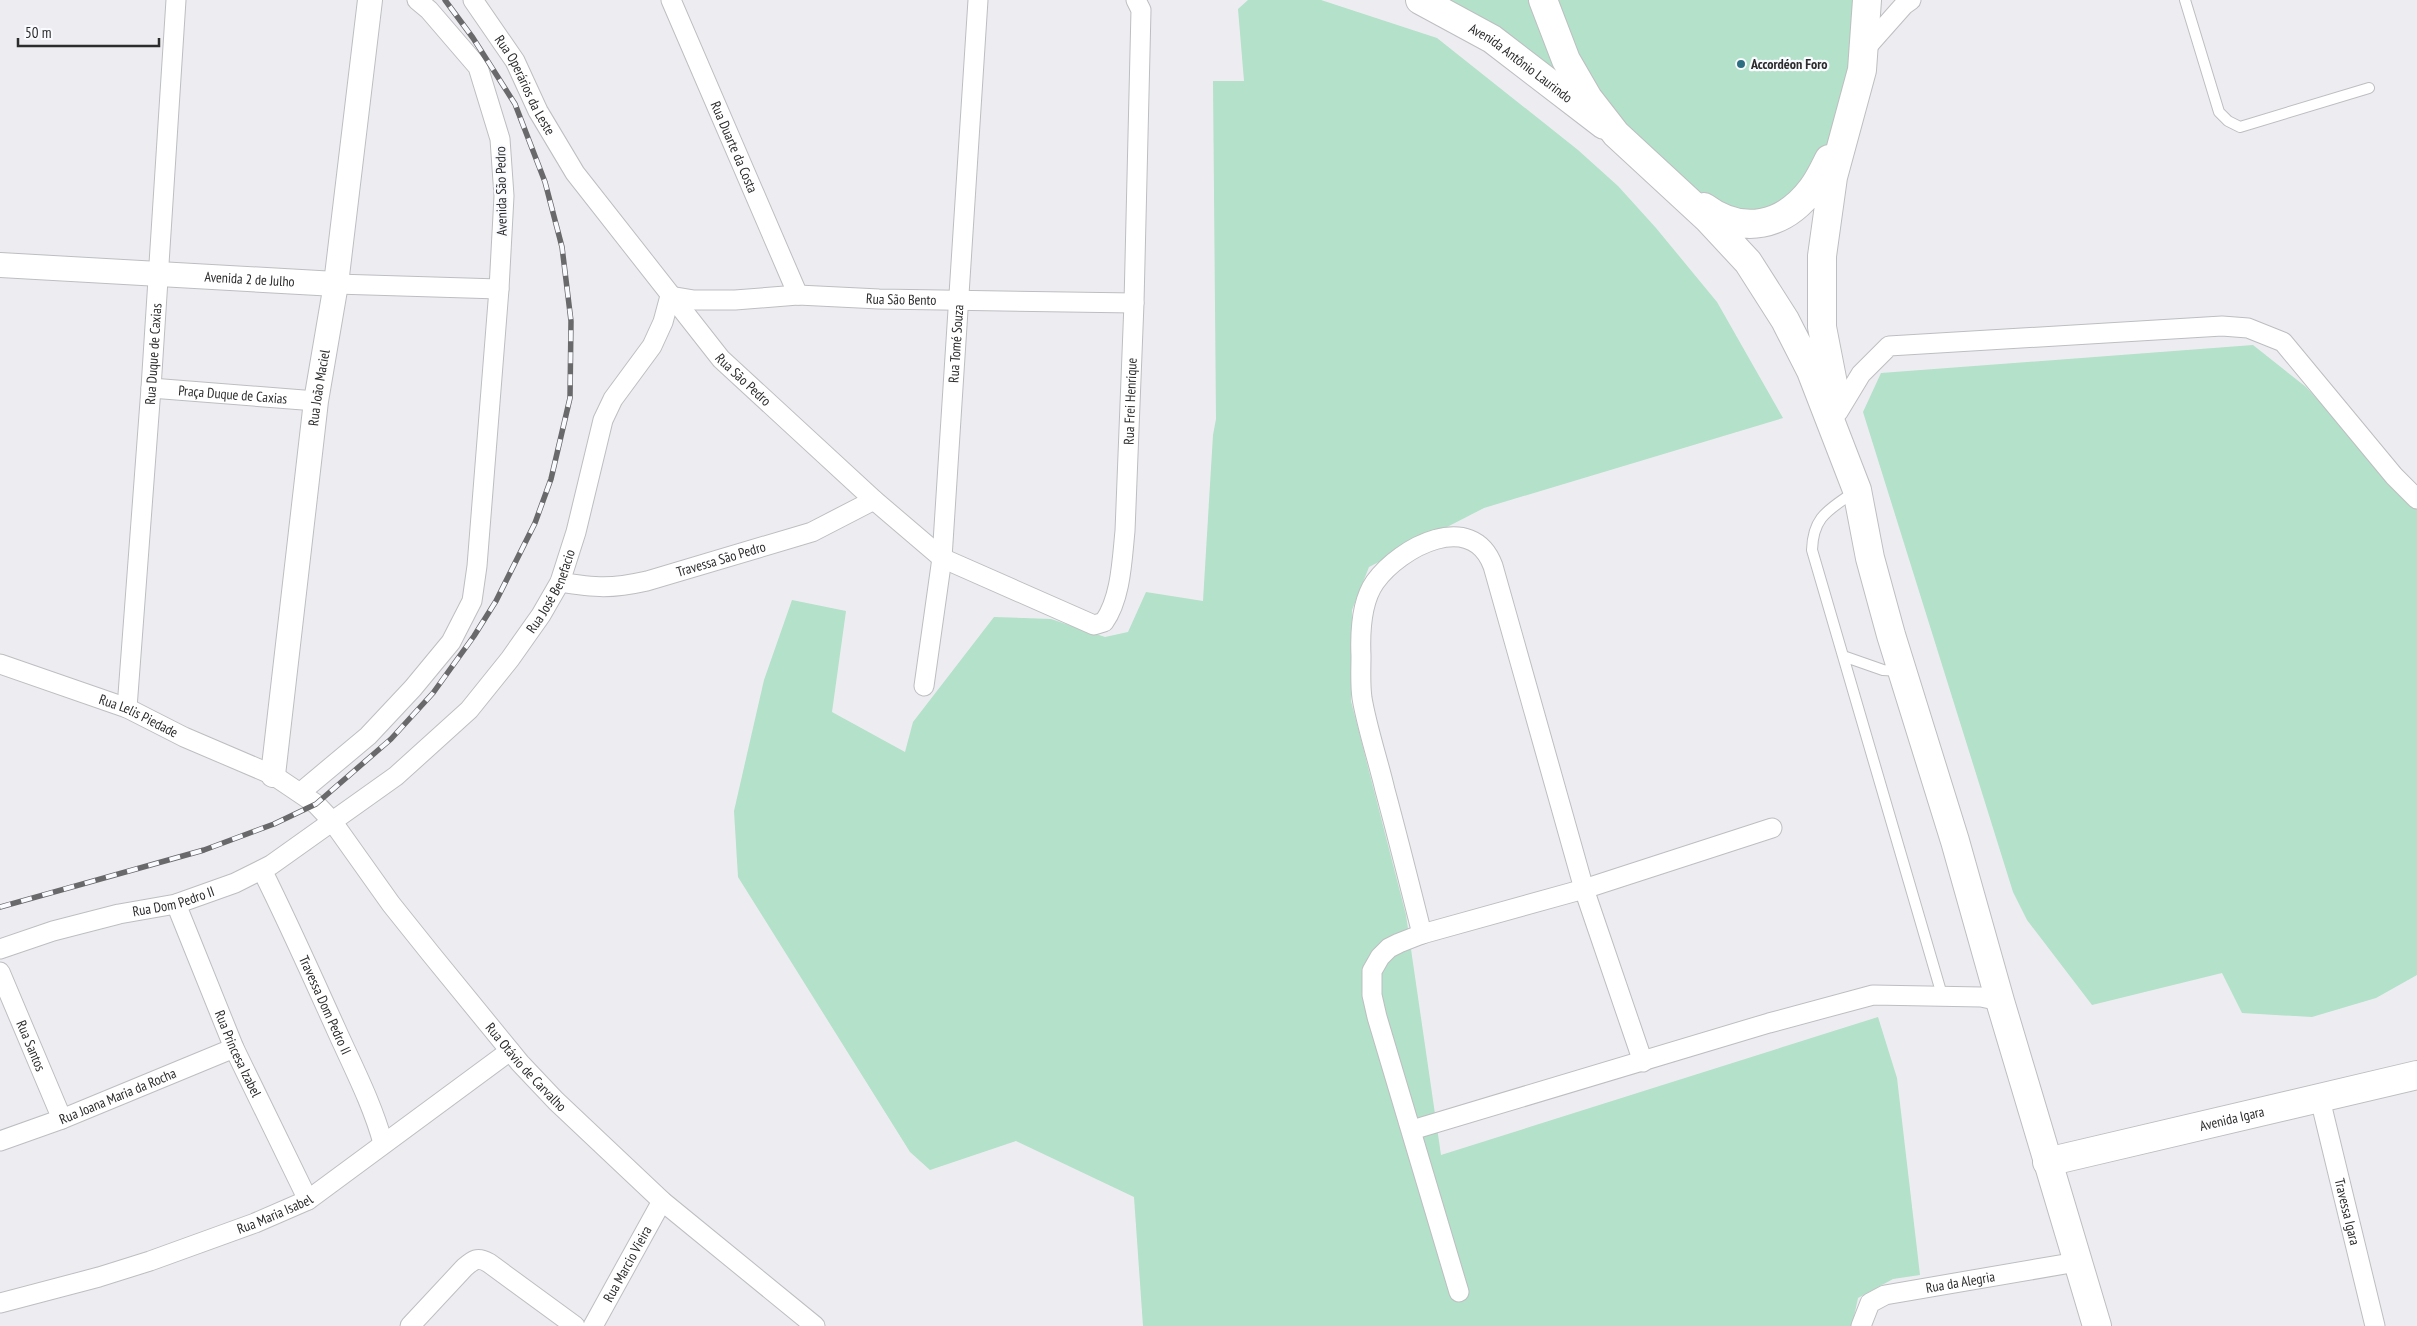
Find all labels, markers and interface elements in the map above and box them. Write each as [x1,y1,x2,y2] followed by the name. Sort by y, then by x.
[18,15,159,47] scale bar
[1466,19,1576,107] street label: Avenida Antônio Laurindo
[25,23,51,42] text: 50 m
[491,32,559,138] street label: Rua Operários da Leste
[1750,55,1828,73] place label: Accordéon Foro
[1735,58,1747,70] marker: Accordéon Foro
[707,98,762,196] street label: Rua Duarte da Costa
[491,146,511,236] street label: Avenida São Pedro
[204,268,295,291] street label: Avenida 2 de Julho
[866,289,937,309] street label: Rua São Bento
[141,302,165,405] street label: Rua Duque de Caxias
[944,304,967,384] street label: Rua Tomé Souza
[304,347,334,427] street label: Rua João Maciel
[711,350,775,410] street label: Rua São Pedro
[1119,357,1141,445] street label: Rua Frei Henrique
[178,381,288,408] street label: Praça Duque de Caxias
[674,537,768,581] street label: Travessa São Pedro
[522,547,579,637] street label: Rua José Benefacio
[97,690,181,742] street label: Rua Lelis Piedade
[131,882,217,920] street label: Rua Dom Pedro II
[295,953,355,1057] street label: Travessa Dom Pedro II
[211,1008,266,1101] street label: Rua Princesa Izabel
[12,1017,50,1074] street label: Rua Santos
[482,1019,570,1115] street label: Rua Otávio de Carvalho
[57,1064,179,1128] street label: Rua Joana Maria da Rocha
[2198,1102,2266,1135] street label: Avenida Igara
[2331,1176,2364,1247] street label: Travessa Igara
[235,1190,317,1238] street label: Rua Maria Isabel
[599,1223,656,1305] street label: Rua Marcio Vieira
[1924,1267,1996,1297] street label: Rua da Alegria

